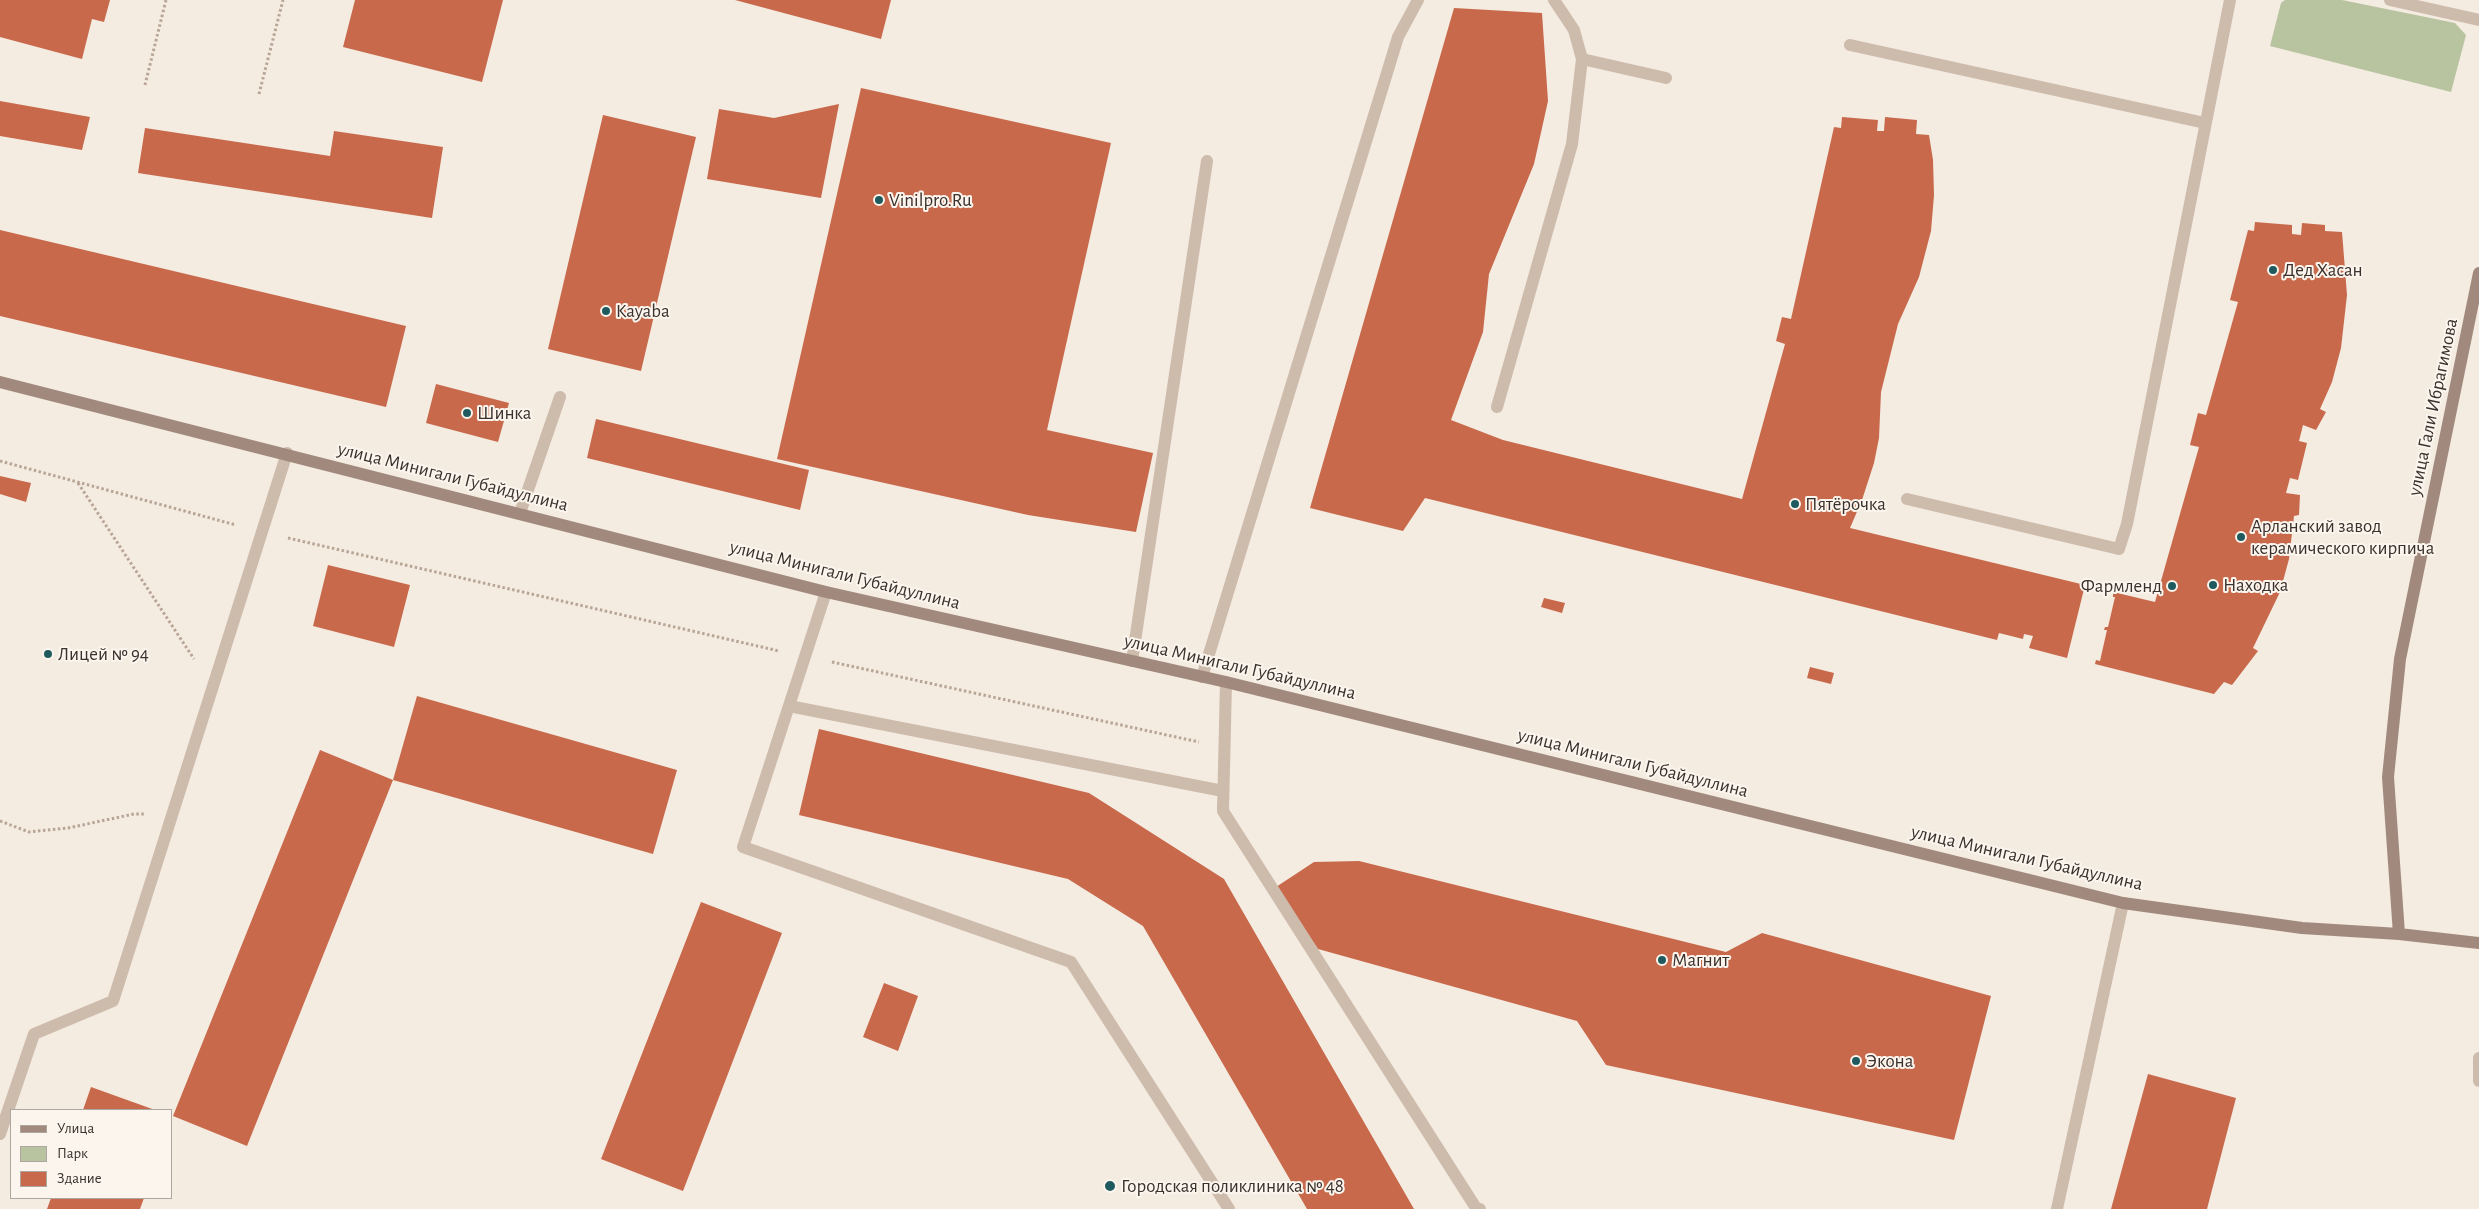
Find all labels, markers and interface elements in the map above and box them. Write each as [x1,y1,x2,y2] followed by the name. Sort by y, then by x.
[889,189,972,211] place label: Vinilpro.Ru
[873,194,885,206] marker: Vinilpro.Ru
[2283,259,2363,281] place label: Дед Хасан
[2267,264,2279,276] marker: Дед Хасан
[616,300,670,322] place label: Kayaba
[600,305,612,317] marker: Kayaba
[2403,316,2463,498] street label: улица Гали Ибрагимова
[477,402,531,424] place label: Шинка
[461,407,473,419] marker: Шинка
[335,437,571,517] street label: улица Минигали Губайдуллина
[1805,493,1886,515] place label: Пятёрочка
[1789,498,1801,510] marker: Пятёрочка
[2251,515,2434,559] place label: Арланский завод керамического кирпича
[2235,531,2247,543] marker: Арланский завод керамического кирпича
[727,535,963,615] street label: улица Минигали Губайдуллина
[2223,574,2288,596] place label: Находка
[2081,575,2162,597] place label: Фармленд
[2207,579,2219,591] marker: Находка
[2166,580,2178,592] marker: Фармленд
[1122,629,1358,705] street label: улица Минигали Губайдуллина
[58,643,149,665] place label: Лицей № 94
[42,648,54,660] marker: Лицей № 94
[1515,723,1751,803] street label: улица Минигали Губайдуллина
[1909,820,2145,896] street label: улица Минигали Губайдуллина
[1672,949,1729,971] place label: Магнит
[1656,954,1668,966] marker: Магнит
[1866,1050,1913,1072] place label: Экона
[1850,1055,1862,1067] marker: Экона
[10,1109,172,1199] legend
[57,1121,94,1136] text: Улица
[57,1146,88,1161] text: Парк
[57,1171,102,1186] text: Здание
[1121,1175,1344,1197] place label: Городская поликлиника № 48
[1103,1179,1117,1193] marker: Городская поликлиника № 48

